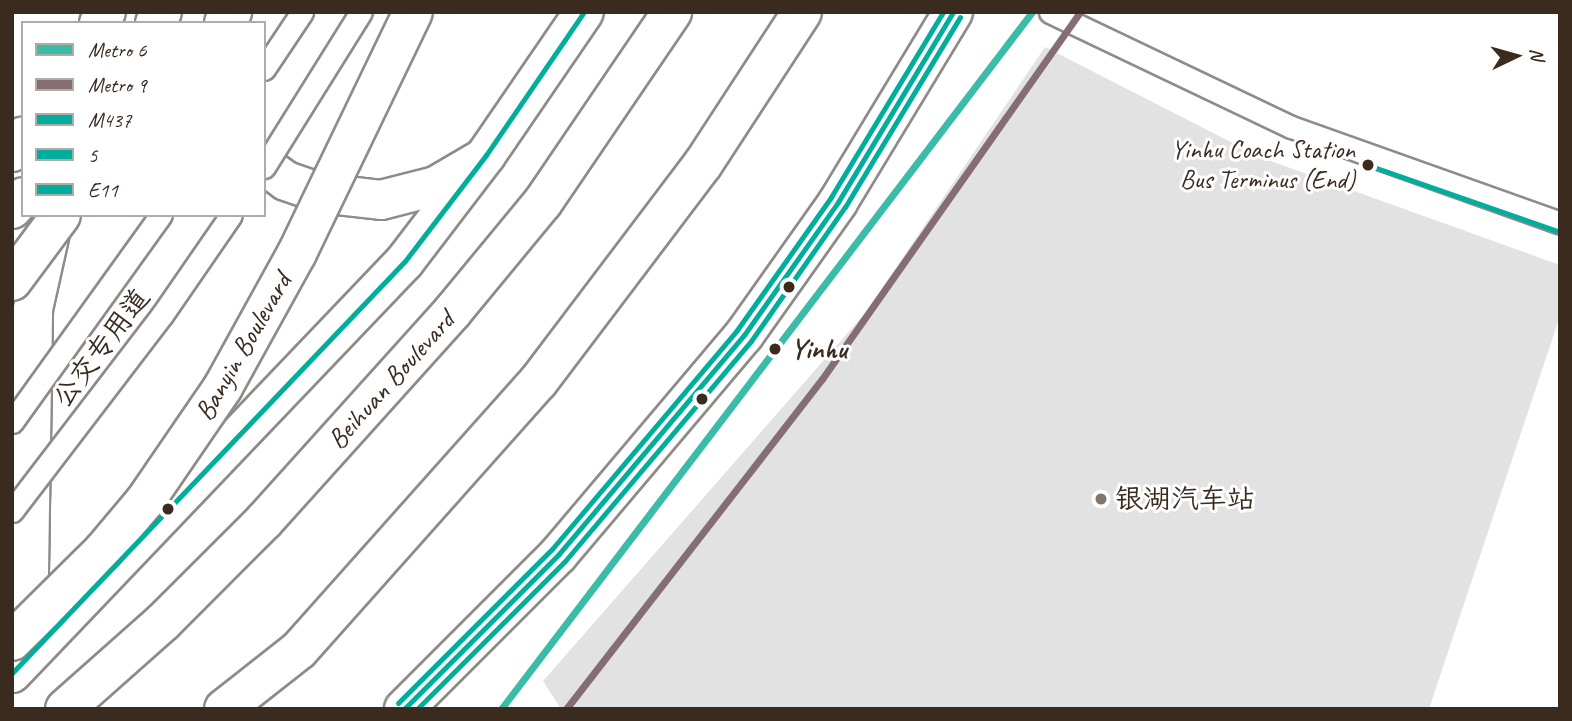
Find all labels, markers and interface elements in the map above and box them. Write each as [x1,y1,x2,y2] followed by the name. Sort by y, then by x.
[21,21,266,217] legend
[1481,21,1551,91] north arrow
[88,37,146,63] text: Metro 6
[1524,47,1549,61] text: N
[88,72,146,98] text: Metro 9
[88,107,131,133] text: M437
[1171,134,1355,196] place label: Yinhu Coach Station Bus Terminus (End)
[88,142,97,168] text: 5
[1361,158,1375,172] marker: Yinhu Coach Station Bus Terminus (End)
[88,177,118,203] text: E11
[187,267,299,427] street label: Banyin Boulevard
[782,280,796,294] unlabelled marker
[45,282,157,414] street label: 公交专用道
[320,304,462,456] street label: Beihuan Boulevard
[791,332,847,366] place label: Yinhu
[765,339,785,359] marker: Yinhu
[695,392,709,406] unlabelled marker
[1115,482,1255,516] place label: 银湖汽车站
[1093,491,1109,507] marker: 银湖汽车站
[161,502,175,516] unlabelled marker

